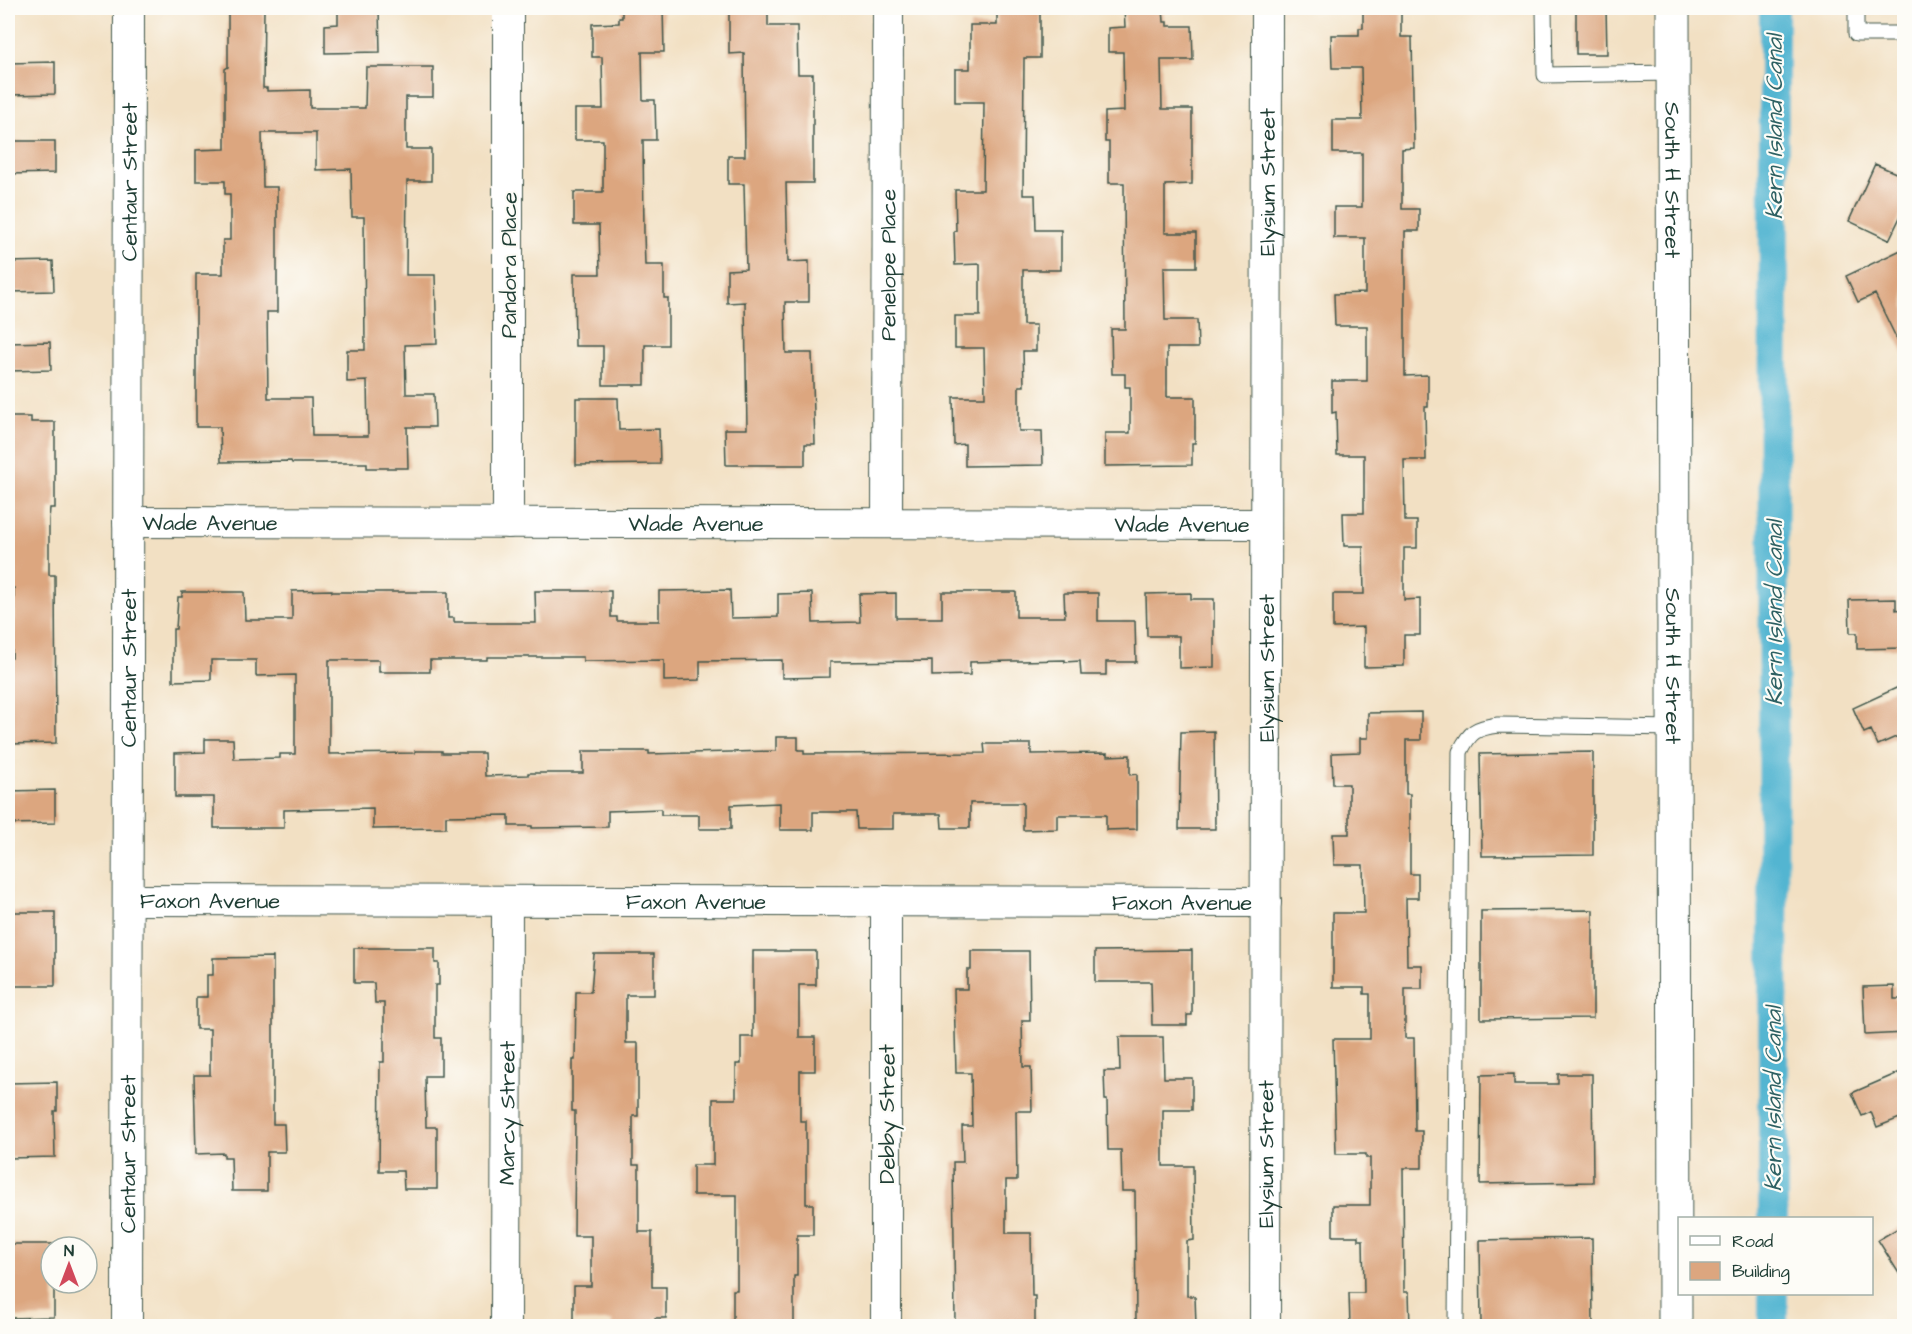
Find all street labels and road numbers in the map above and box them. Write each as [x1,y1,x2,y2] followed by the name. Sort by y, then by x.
[1656,102,1687,258] street label: South H Street
[115,103,146,261] street label: Centaur Street
[1253,108,1285,256] street label: Elysium Street
[873,189,905,341] street label: Penelope Place
[494,192,525,338] street label: Pandora Place
[142,508,278,539] street label: Wade Avenue
[628,509,764,540] street label: Wade Avenue
[1114,510,1250,541] street label: Wade Avenue
[1657,588,1688,744] street label: South H Street
[114,589,145,747] street label: Centaur Street
[1252,594,1284,742] street label: Elysium Street
[140,886,280,917] street label: Faxon Avenue
[626,887,766,918] street label: Faxon Avenue
[1112,888,1252,919] street label: Faxon Avenue
[492,1041,524,1185] street label: Marcy Street
[872,1044,904,1184] street label: Debby Street
[113,1075,144,1233] street label: Centaur Street
[1251,1080,1283,1228] street label: Elysium Street

